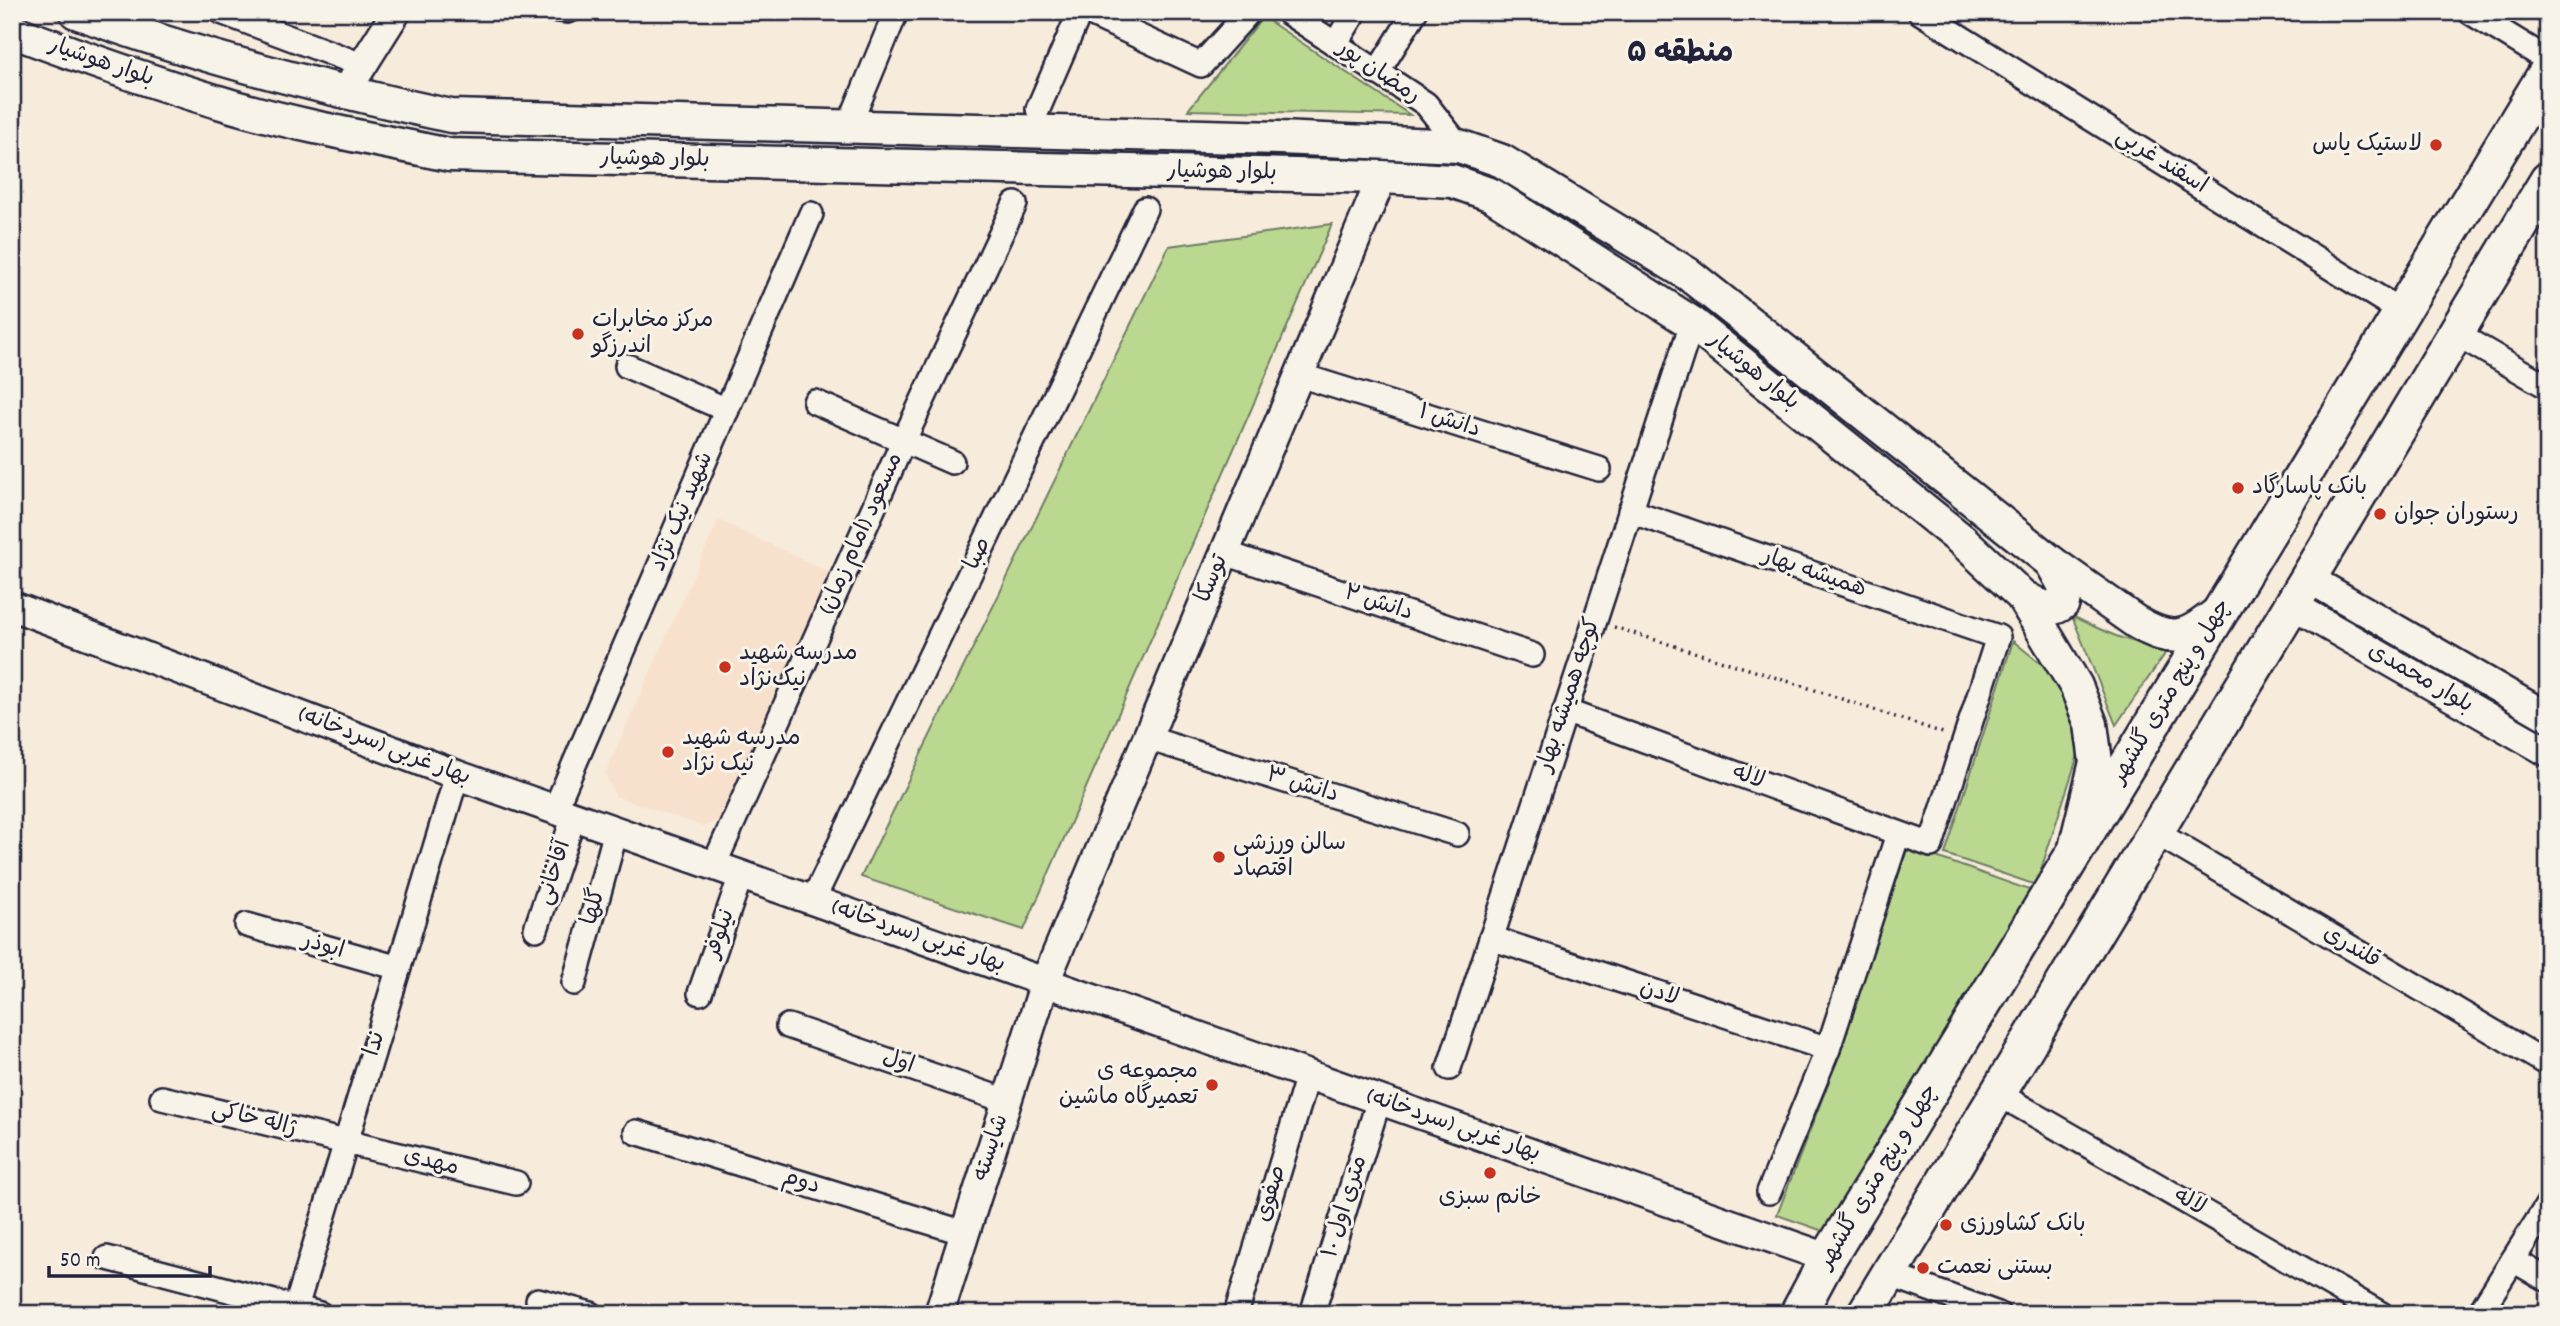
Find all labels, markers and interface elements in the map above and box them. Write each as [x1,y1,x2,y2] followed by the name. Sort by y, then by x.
[43,29,158,96] street label: بلوار هوشیار
[1328,32,1427,113] street label: رمضان پور
[1627,34,1733,77] district label: منطقه ۵
[2109,121,2213,203] street label: اسفند غربی
[2312,129,2422,162] place label: لاستیک یاس
[2428,137,2444,153] marker: لاستیک یاس
[599,143,710,177] street label: بلوار هوشیار
[1166,156,1277,190] street label: بلوار هوشیار
[590,305,714,364] place label: مرکز مخابرات اندرزگو
[1699,324,1806,419] street label: بلوار هوشیار
[570,326,586,342] marker: مرکز مخابرات اندرزگو
[1414,396,1484,448] street label: دانش ۱
[643,447,723,577] street label: شهید نیک نژاد
[812,448,912,620] street label: مسعود (امام زمان)
[2252,472,2367,505] place label: بانک پاسارگاد
[2230,480,2246,496] marker: بانک پاسارگاد
[2394,498,2519,531] place label: رستوران جوان
[2372,506,2388,522] marker: رستوران جوان
[957,532,1001,576] street label: صبا
[1755,540,1871,607] street label: همیشه بهار
[1188,550,1238,608] street label: توسکا
[1339,577,1417,631] street label: دانش ۲
[2103,593,2240,793] street label: چهل و پنج متری گلشهر
[1529,613,1611,778] street label: کوچه همیشه بهار
[2361,635,2479,723] street label: بلوار محمدی
[739,638,858,697] place label: مدرسه شهید نیک‌نژاد
[717,659,733,675] marker: مدرسه شهید نیک‌نژاد
[293,699,475,795] street label: بهار غربی (سردخانه)
[682,723,801,782] place label: مدرسه شهید نیک نژاد
[660,744,676,760] marker: مدرسه شهید نیک نژاد
[1727,757,1769,799] street label: لاله
[1262,759,1342,813] street label: دانش ۳
[1233,828,1346,887] place label: سالن ورزشی اقتصاد
[529,835,581,910] street label: آقاخانی
[1211,849,1227,865] marker: سالن ورزشی اقتصاد
[574,885,616,929] street label: گلها
[826,892,1010,982] street label: بهار غربی (سردخانه)
[697,905,745,965] street label: نیلوفر
[2316,918,2386,978] street label: قلندری
[296,925,348,969] street label: ابوذر
[1635,972,1683,1016] street label: لادن
[357,1028,395,1060] street label: ندا
[878,1042,918,1084] street label: اول
[1059,1056,1198,1115] place label: مجموعه ی تعمیرگاه ماشین
[1204,1077,1220,1093] marker: مجموعه ی تعمیرگاه ماشین
[1810,1078,1947,1278] street label: چهل و پنج متری گلشهر
[1361,1081,1545,1171] street label: بهار غربی (سردخانه)
[208,1094,300,1146] street label: ژاله خاکی
[966,1110,1018,1186] street label: شایسته
[400,1140,462,1186] street label: مهدی
[1315,1152,1377,1262] street label: ۱۰ متری اول
[778,1162,824,1204] street label: دوم
[1248,1162,1296,1226] street label: صفوی
[1482,1165,1498,1181] marker: خانم سبزی
[2167,1181,2211,1225] street label: لاله
[1438,1182,1542,1215] place label: خانم سبزی
[1960,1209,2086,1242] place label: بانک کشاورزی
[1938,1217,1954,1233] marker: بانک کشاورزی
[49,1235,210,1279] scale bar
[60,1247,100,1277] text: 50 m
[1937,1252,2053,1285] place label: بستنی نعمت
[1915,1260,1931,1276] marker: بستنی نعمت

